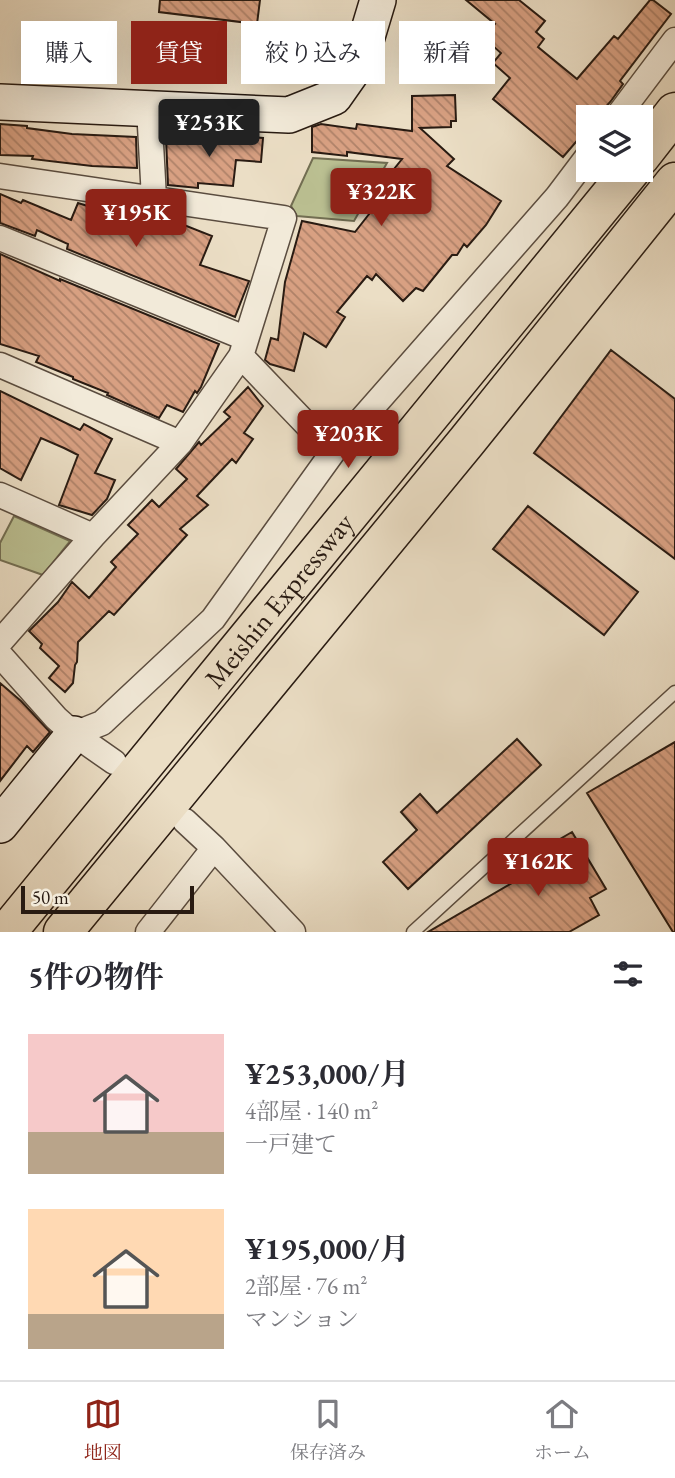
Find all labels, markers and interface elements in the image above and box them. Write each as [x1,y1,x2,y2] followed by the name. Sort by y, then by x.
[21,21,117,84] chip: 購入
[131,21,227,84] chip: 賃貸
[241,21,385,84] chip: 絞り込み
[399,21,495,84] chip: 新着
[160,100,258,159] pin: ¥253K
[576,105,653,182] map controls
[576,105,653,182] button: layers
[174,107,244,137] text: ¥253K
[332,168,430,228] pin: ¥322K
[346,176,416,206] text: ¥322K
[87,190,185,249] pin: ¥195K
[101,197,171,227] text: ¥195K
[299,410,397,470] pin: ¥203K
[313,418,383,448] text: ¥203K
[196,505,362,695] street label: Meishin Expressway
[489,838,587,898] pin: ¥162K
[503,846,573,876] text: ¥162K
[21,883,194,915] scale bar
[32,885,69,910] text: 50 m
[609,955,647,993] icon: filters
[28,957,164,996] text: 5件の物件
[245,1054,409,1093] text: ¥253,000/月
[84,1062,168,1146] icon: home
[245,1096,378,1126] text: 4部屋 · 140 m²
[245,1129,337,1159] text: 一戸建て
[245,1229,409,1268] text: ¥195,000/月
[84,1237,168,1321] icon: home
[245,1271,367,1301] text: 2部屋 · 76 m²
[245,1304,359,1334] text: マンション
[84,1395,122,1465] tab: 地図
[290,1395,366,1465] tab: 保存済み
[534,1395,591,1465] tab: ホーム

